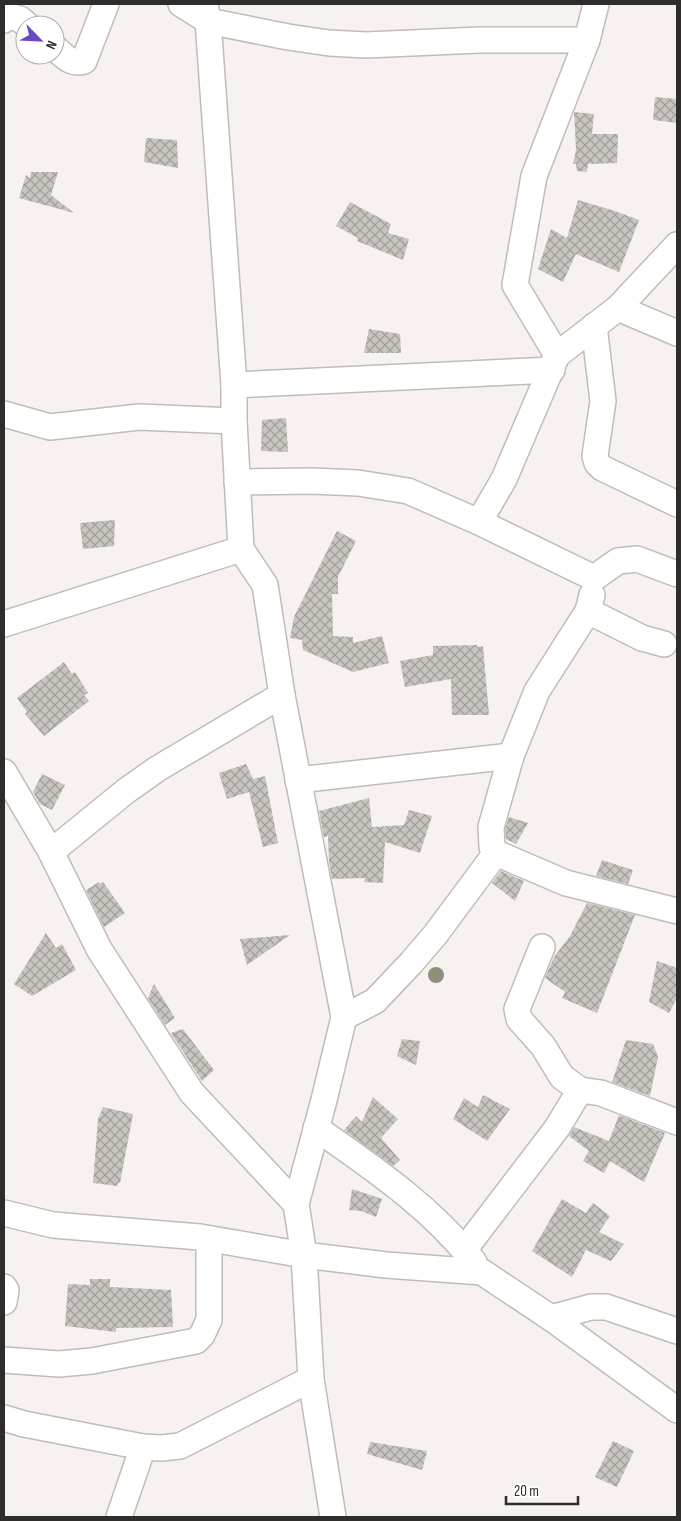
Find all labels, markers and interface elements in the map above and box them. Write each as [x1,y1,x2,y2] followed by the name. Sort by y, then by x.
[15,15,65,65] north arrow
[42,38,61,52] text: N
[506,1474,578,1506] scale bar
[514,1482,539,1501] text: 20 m

